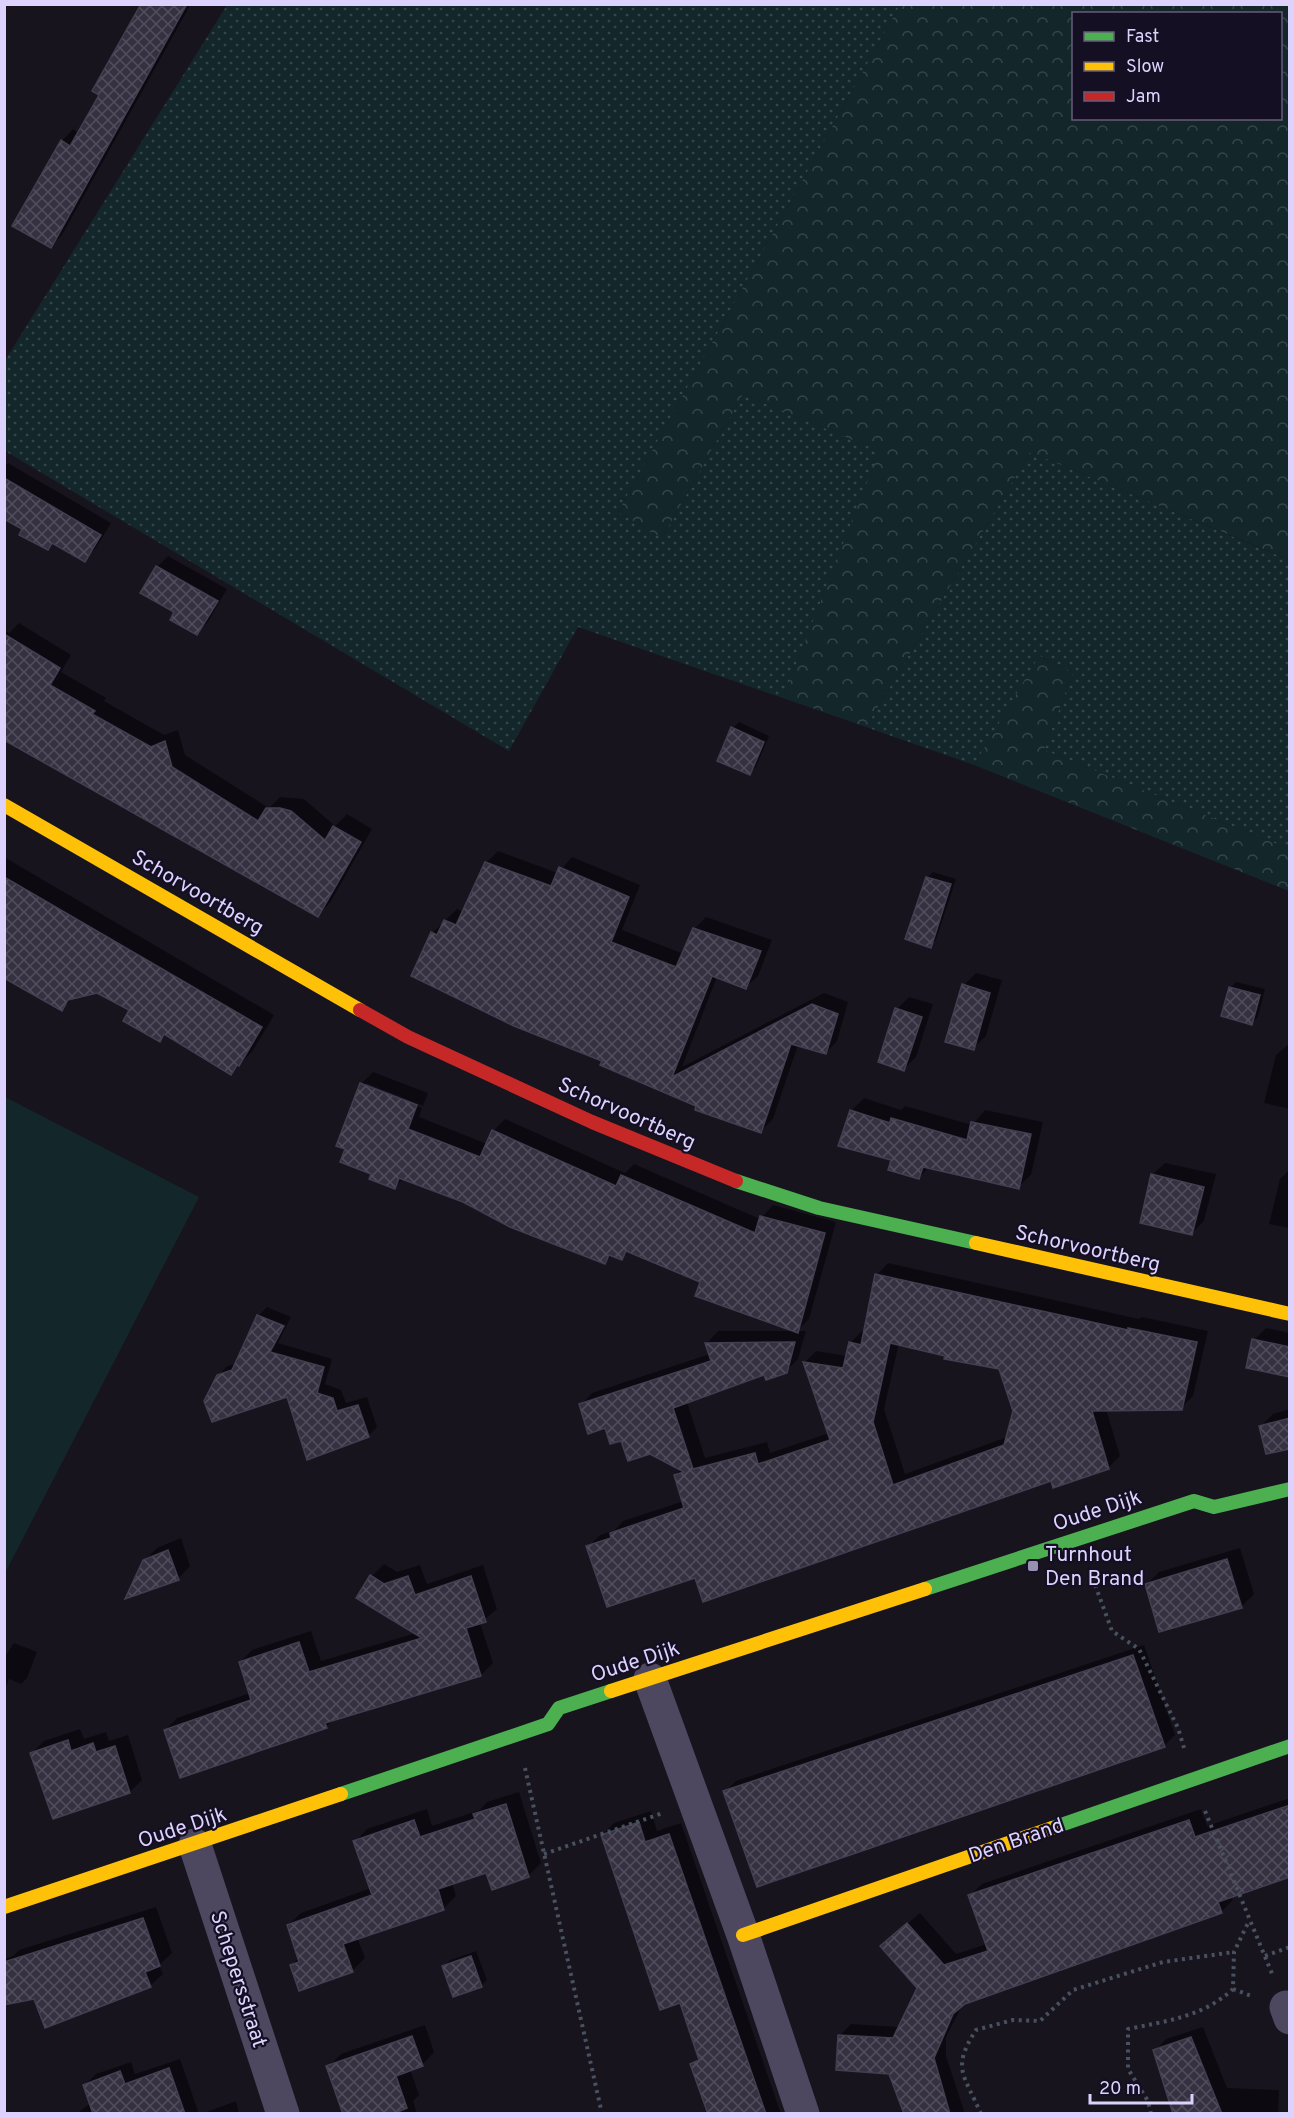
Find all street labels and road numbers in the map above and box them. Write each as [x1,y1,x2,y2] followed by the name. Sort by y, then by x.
[126,845,268,942] street label: Schorvoortberg
[553,1072,700,1157] street label: Schorvoortberg
[1012,1220,1163,1279] street label: Schorvoortberg
[1050,1484,1145,1538] street label: Oude Dijk
[588,1635,683,1689] street label: Oude Dijk
[135,1801,230,1855] street label: Oude Dijk
[965,1813,1068,1870] street label: Den Brand
[203,1908,272,2051] street label: Schepersstraat

